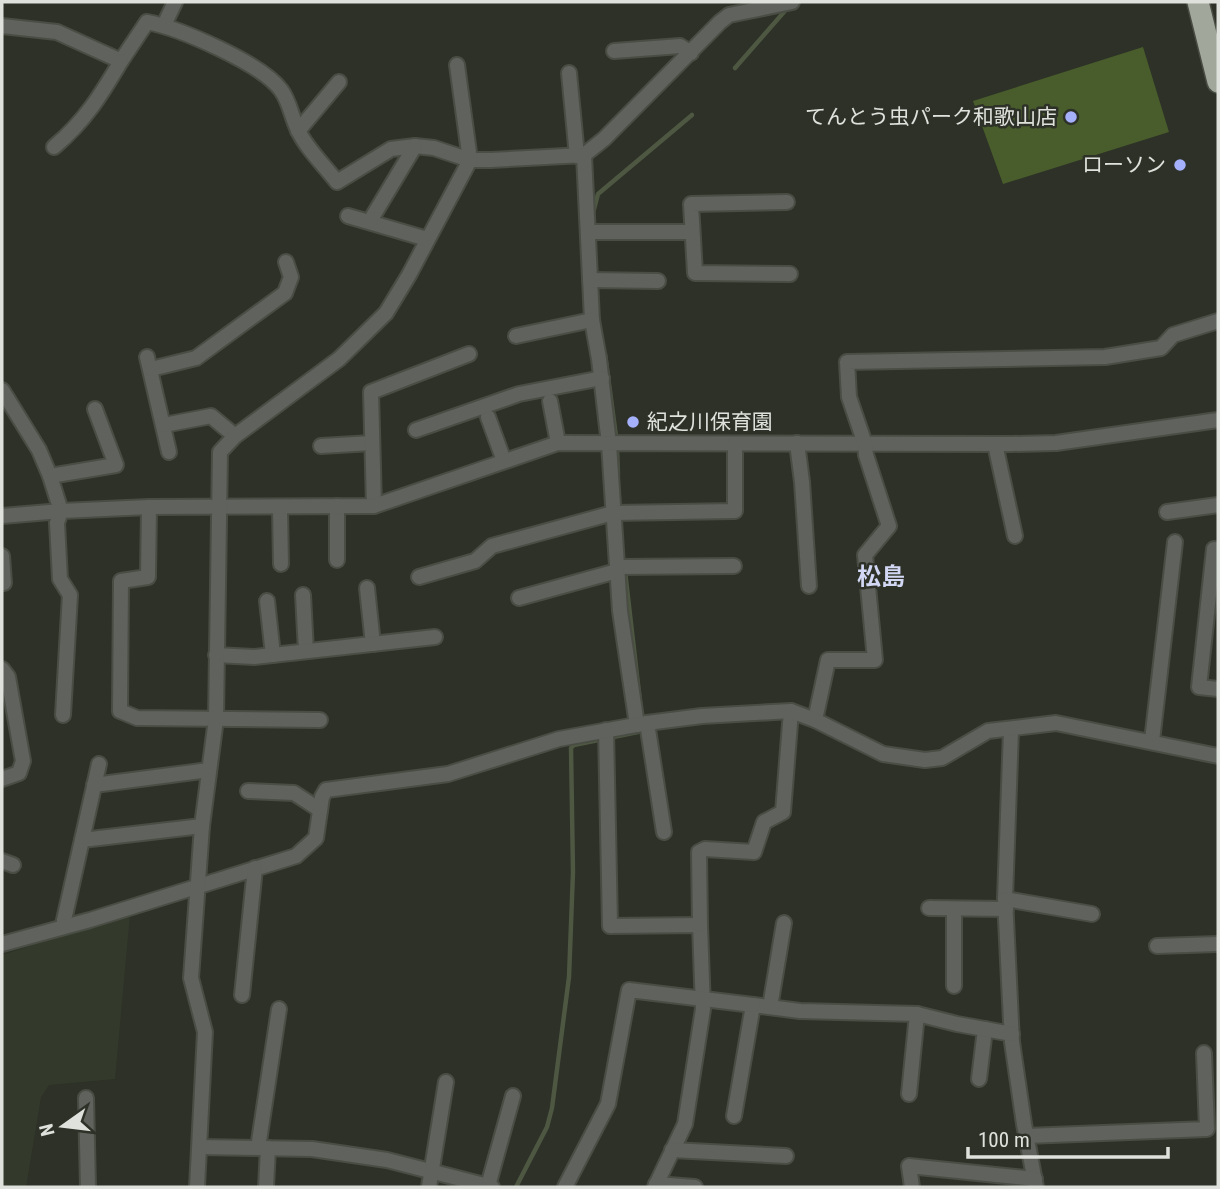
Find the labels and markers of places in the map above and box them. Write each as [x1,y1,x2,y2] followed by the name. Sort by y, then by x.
[805,105,1057,129] place label: てんとう虫パーク和歌山店
[1063,109,1079,125] marker: てんとう虫パーク和歌山店
[1082,153,1166,177] place label: ローソン
[1172,157,1188,173] marker: ローソン
[647,410,773,434] place label: 紀之川保育園
[625,414,641,430] marker: 紀之川保育園

